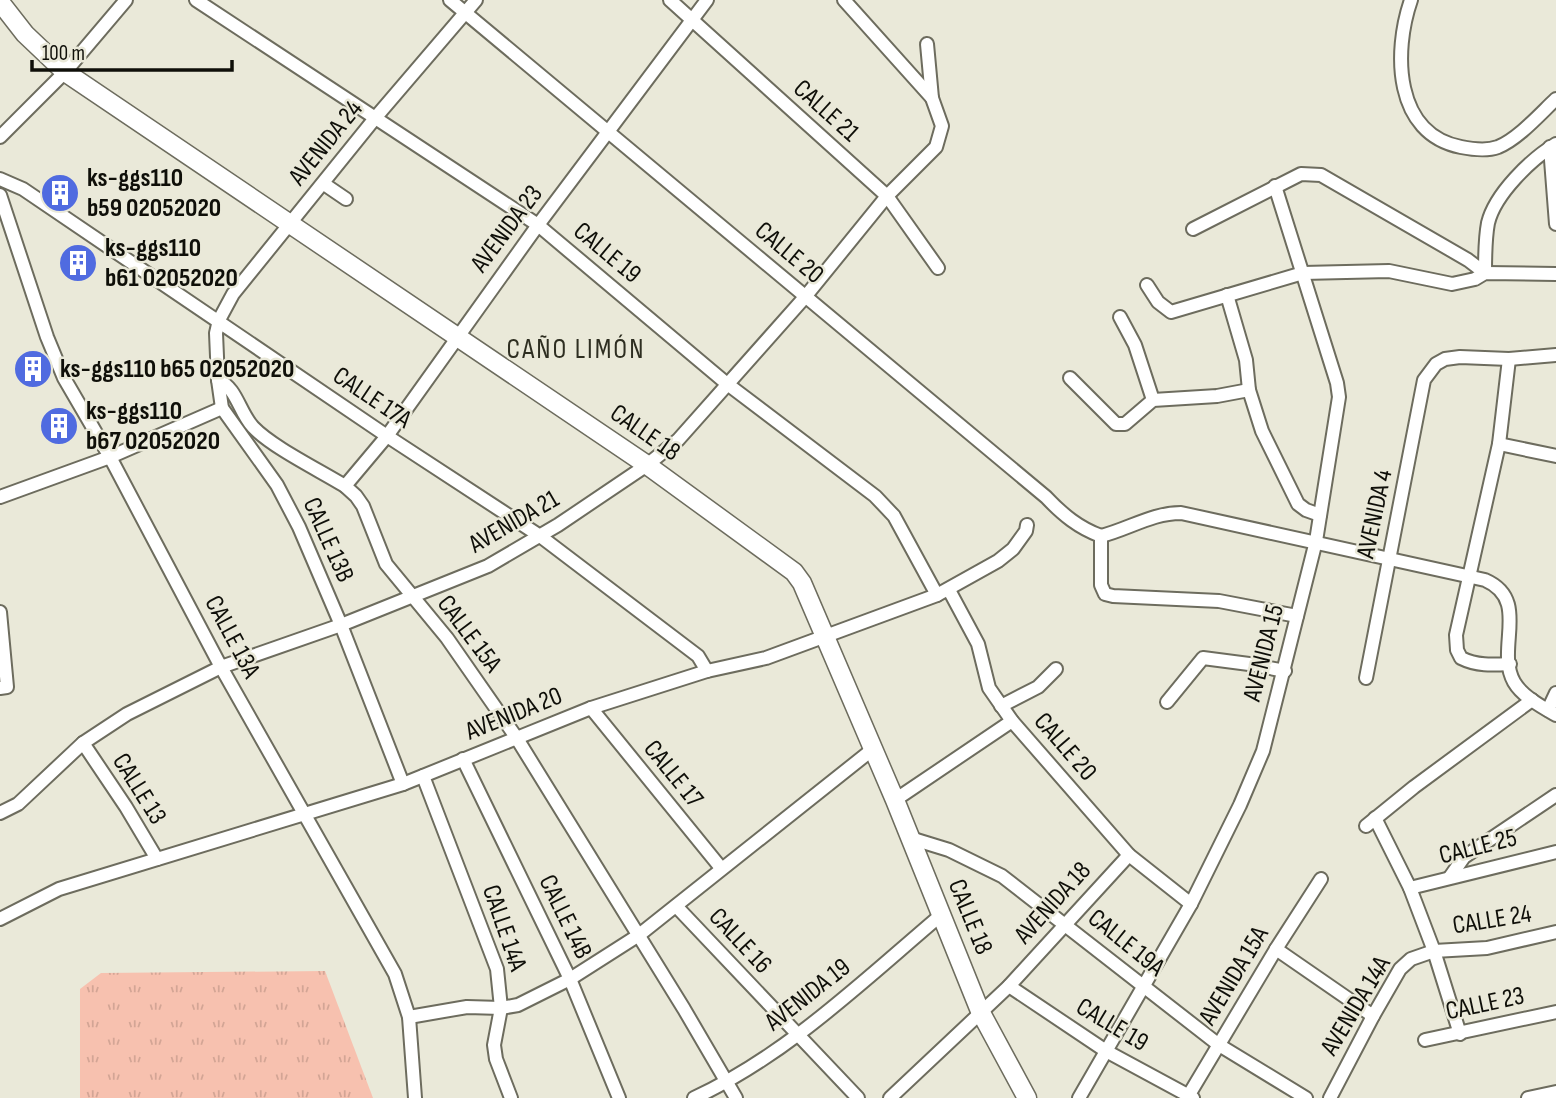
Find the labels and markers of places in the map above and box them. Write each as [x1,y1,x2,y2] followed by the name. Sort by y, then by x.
[87,163,221,224] place label: ks-ggs110 b59 02052020
[39,172,81,214] building icon: ks-ggs110 b59 02052020
[105,233,238,294] place label: ks-ggs110 b61 02052020
[57,242,99,284] building icon: ks-ggs110 b61 02052020
[12,348,54,390] building icon: ks-ggs110 b65 02052020
[60,354,294,385] place label: ks-ggs110 b65 02052020
[86,396,220,457] place label: ks-ggs110 b67 02052020
[38,405,80,447] building icon: ks-ggs110 b67 02052020

